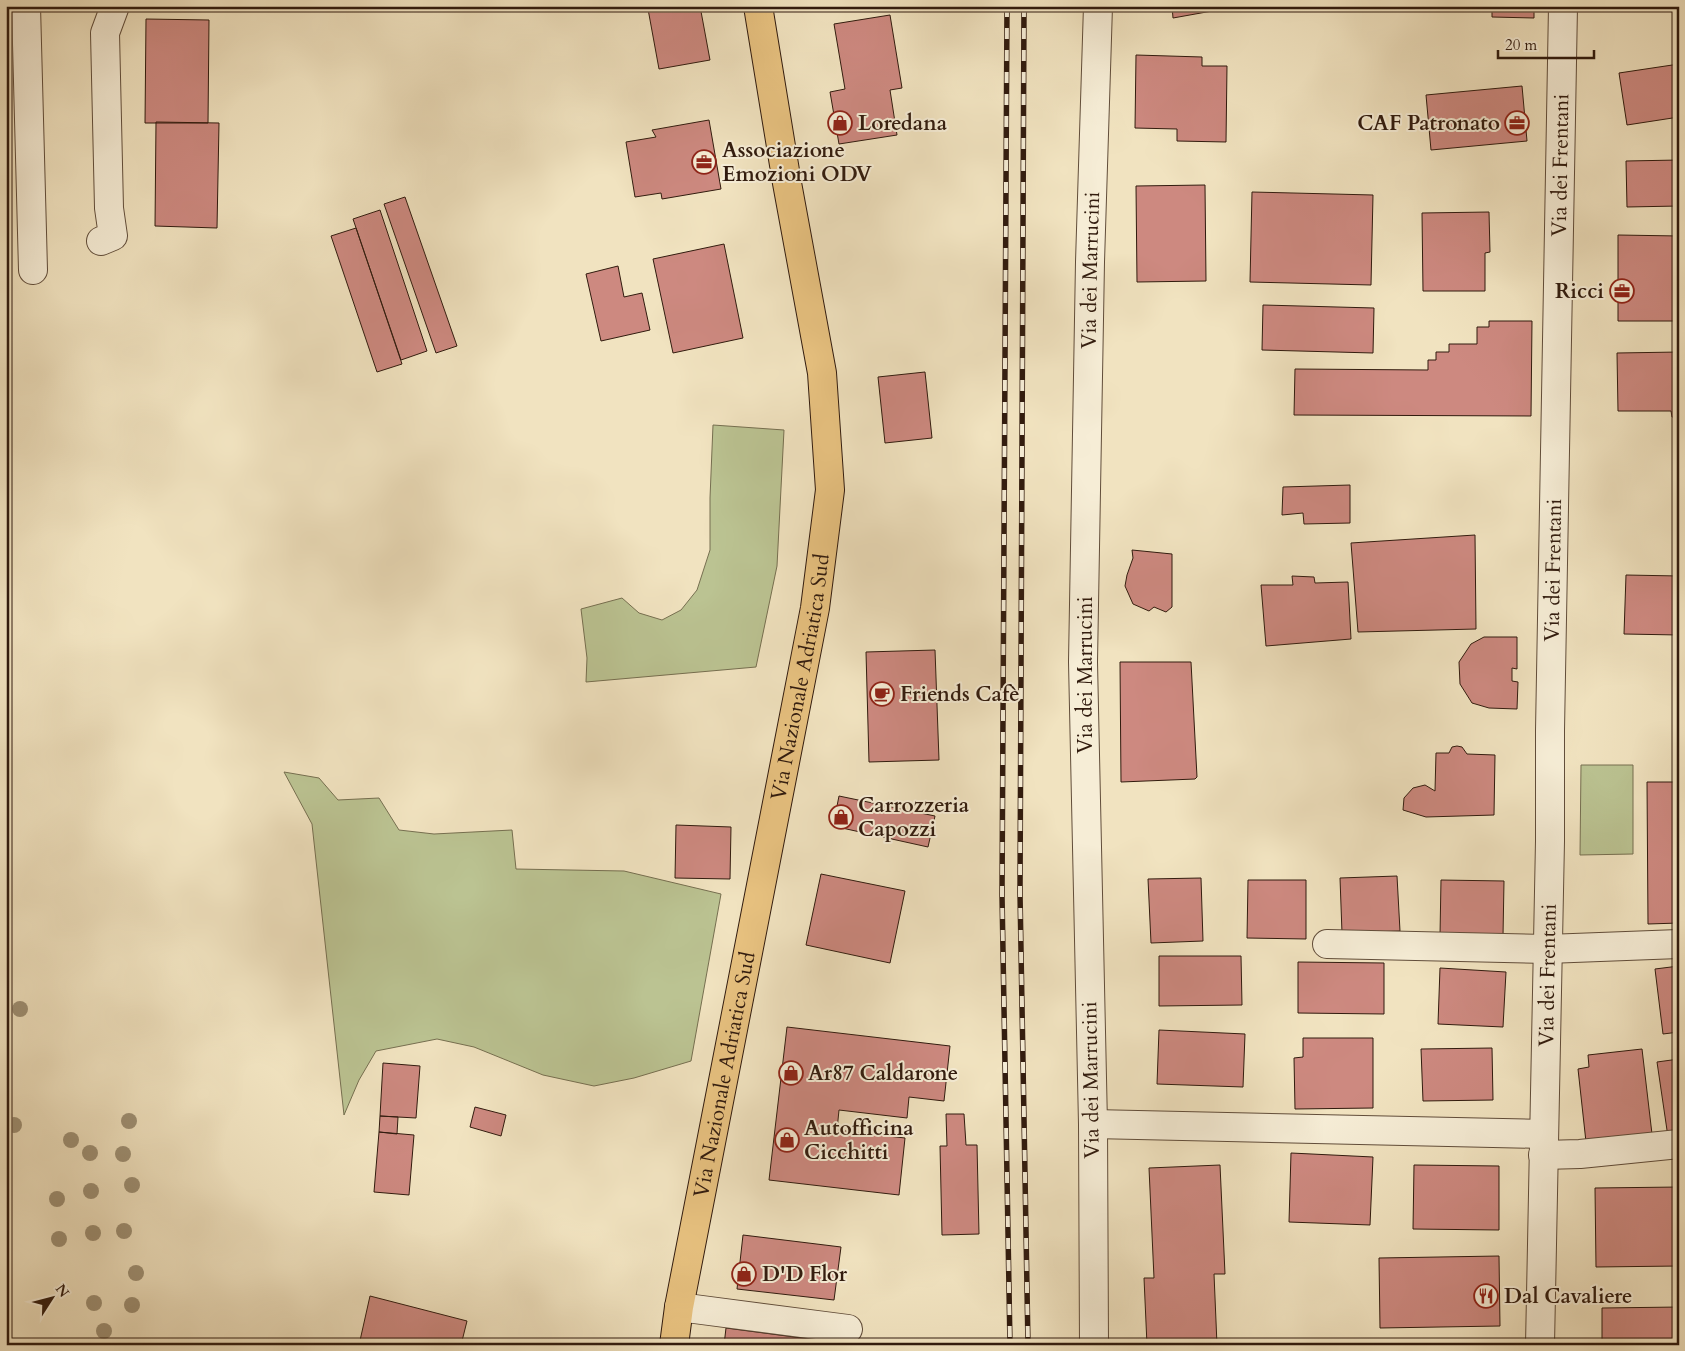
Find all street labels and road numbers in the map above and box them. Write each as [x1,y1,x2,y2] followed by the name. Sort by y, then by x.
[1544,93,1576,237] street label: Via dei Frentani
[1074,191,1107,349] street label: Via dei Marrucini
[1537,498,1569,642] street label: Via dei Frentani
[763,552,836,803] street label: Via Nazionale Adriatica Sud
[1071,596,1100,754] street label: Via dei Marrucini
[1531,903,1563,1047] street label: Via dei Frentani
[686,949,762,1200] street label: Via Nazionale Adriatica Sud
[1075,1001,1107,1159] street label: Via dei Marrucini

